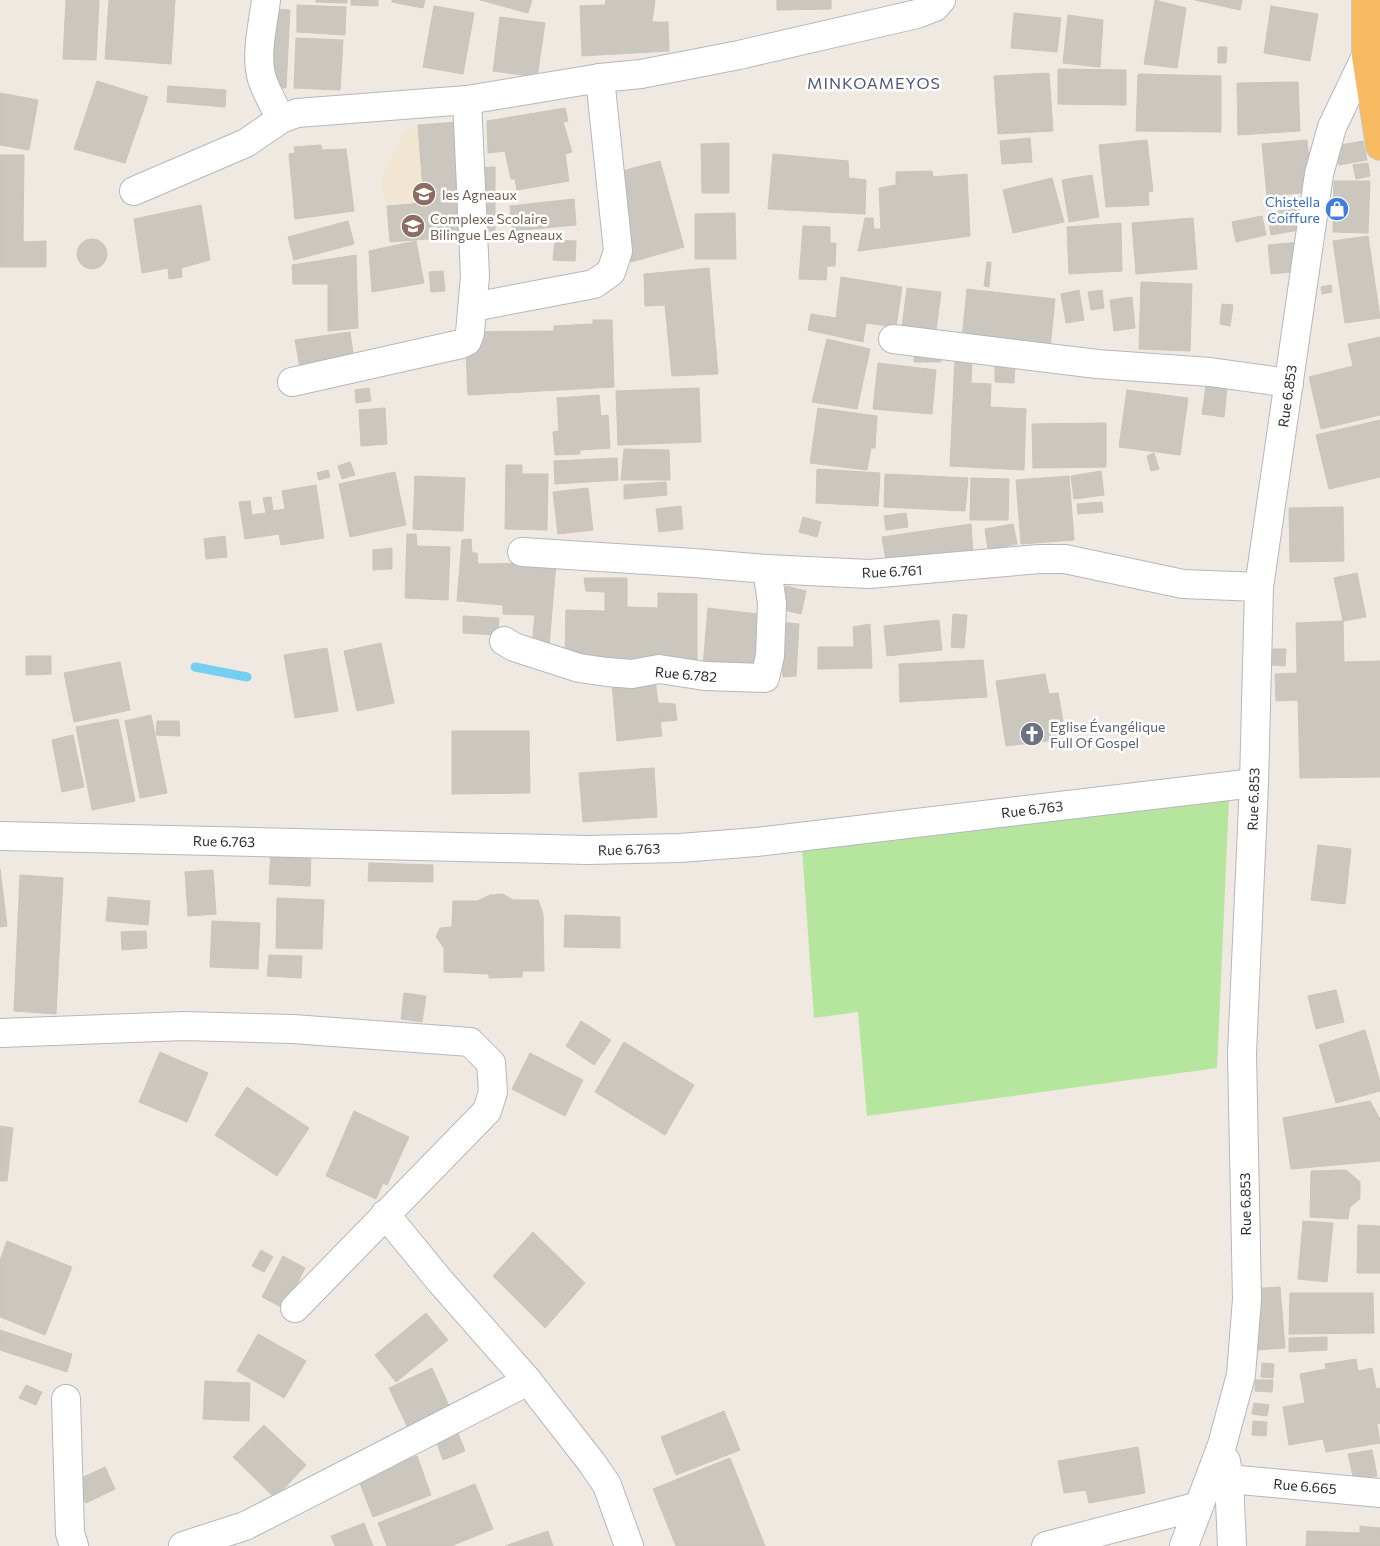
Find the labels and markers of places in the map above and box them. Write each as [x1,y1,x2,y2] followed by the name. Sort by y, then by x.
[411,181,437,207] school or university icon: les Agneaux
[442,186,517,203] place label: les Agneaux
[1265,193,1320,226] place label: Chistella Coiffure
[1324,196,1350,222] shop icon: Chistella Coiffure
[430,210,563,243] place label: Complexe Scolaire Bilingue Les Agneaux
[400,213,426,239] school or university icon: Complexe Scolaire Bilingue Les Agneaux
[1050,718,1165,751] place label: Eglise Évangélique Full Of Gospel
[1019,721,1045,747] church icon: Eglise Évangélique Full Of Gospel

